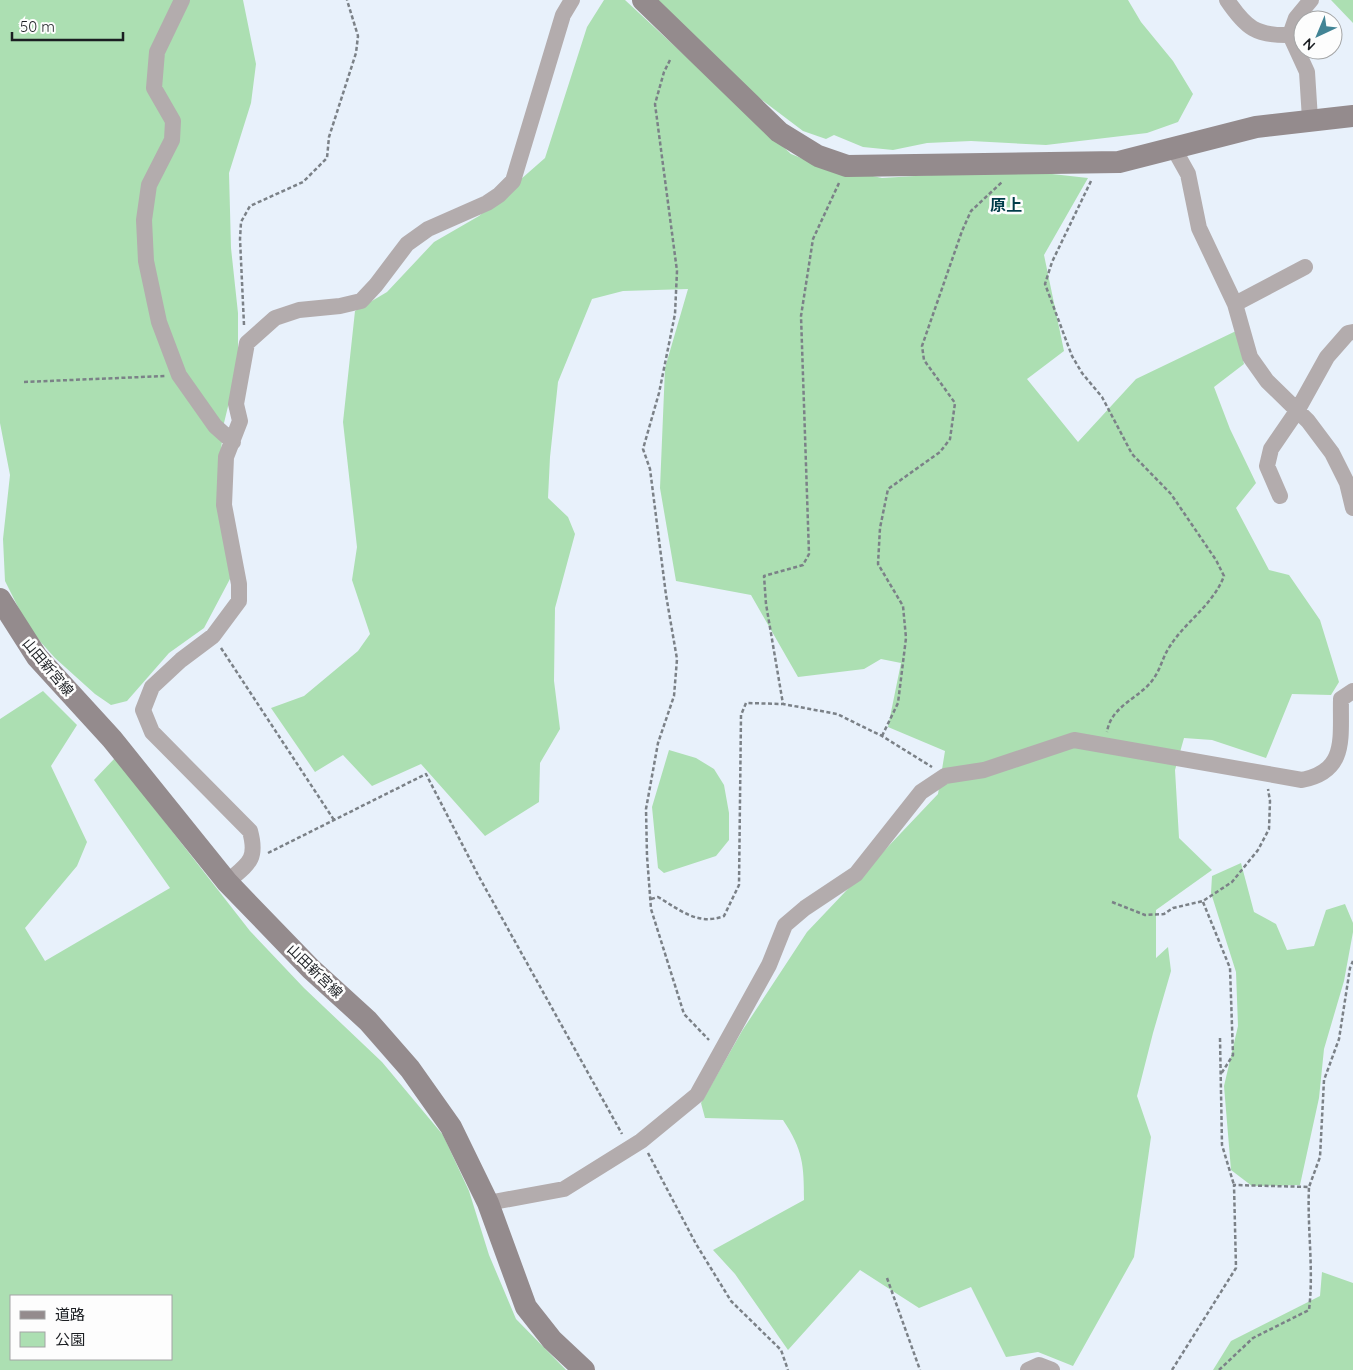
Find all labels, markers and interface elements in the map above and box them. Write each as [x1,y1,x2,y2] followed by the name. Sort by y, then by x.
[12,10,124,42] scale bar
[1293,10,1343,60] north arrow
[20,17,55,36] text: 50 m
[1299,34,1319,54] text: N
[990,195,1022,215] district label: 原上
[19,634,77,700] street label: 山田新宮線
[284,940,346,1002] street label: 山田新宮線
[10,1295,172,1360] legend
[55,1305,85,1324] text: 道路
[55,1330,85,1349] text: 公園

